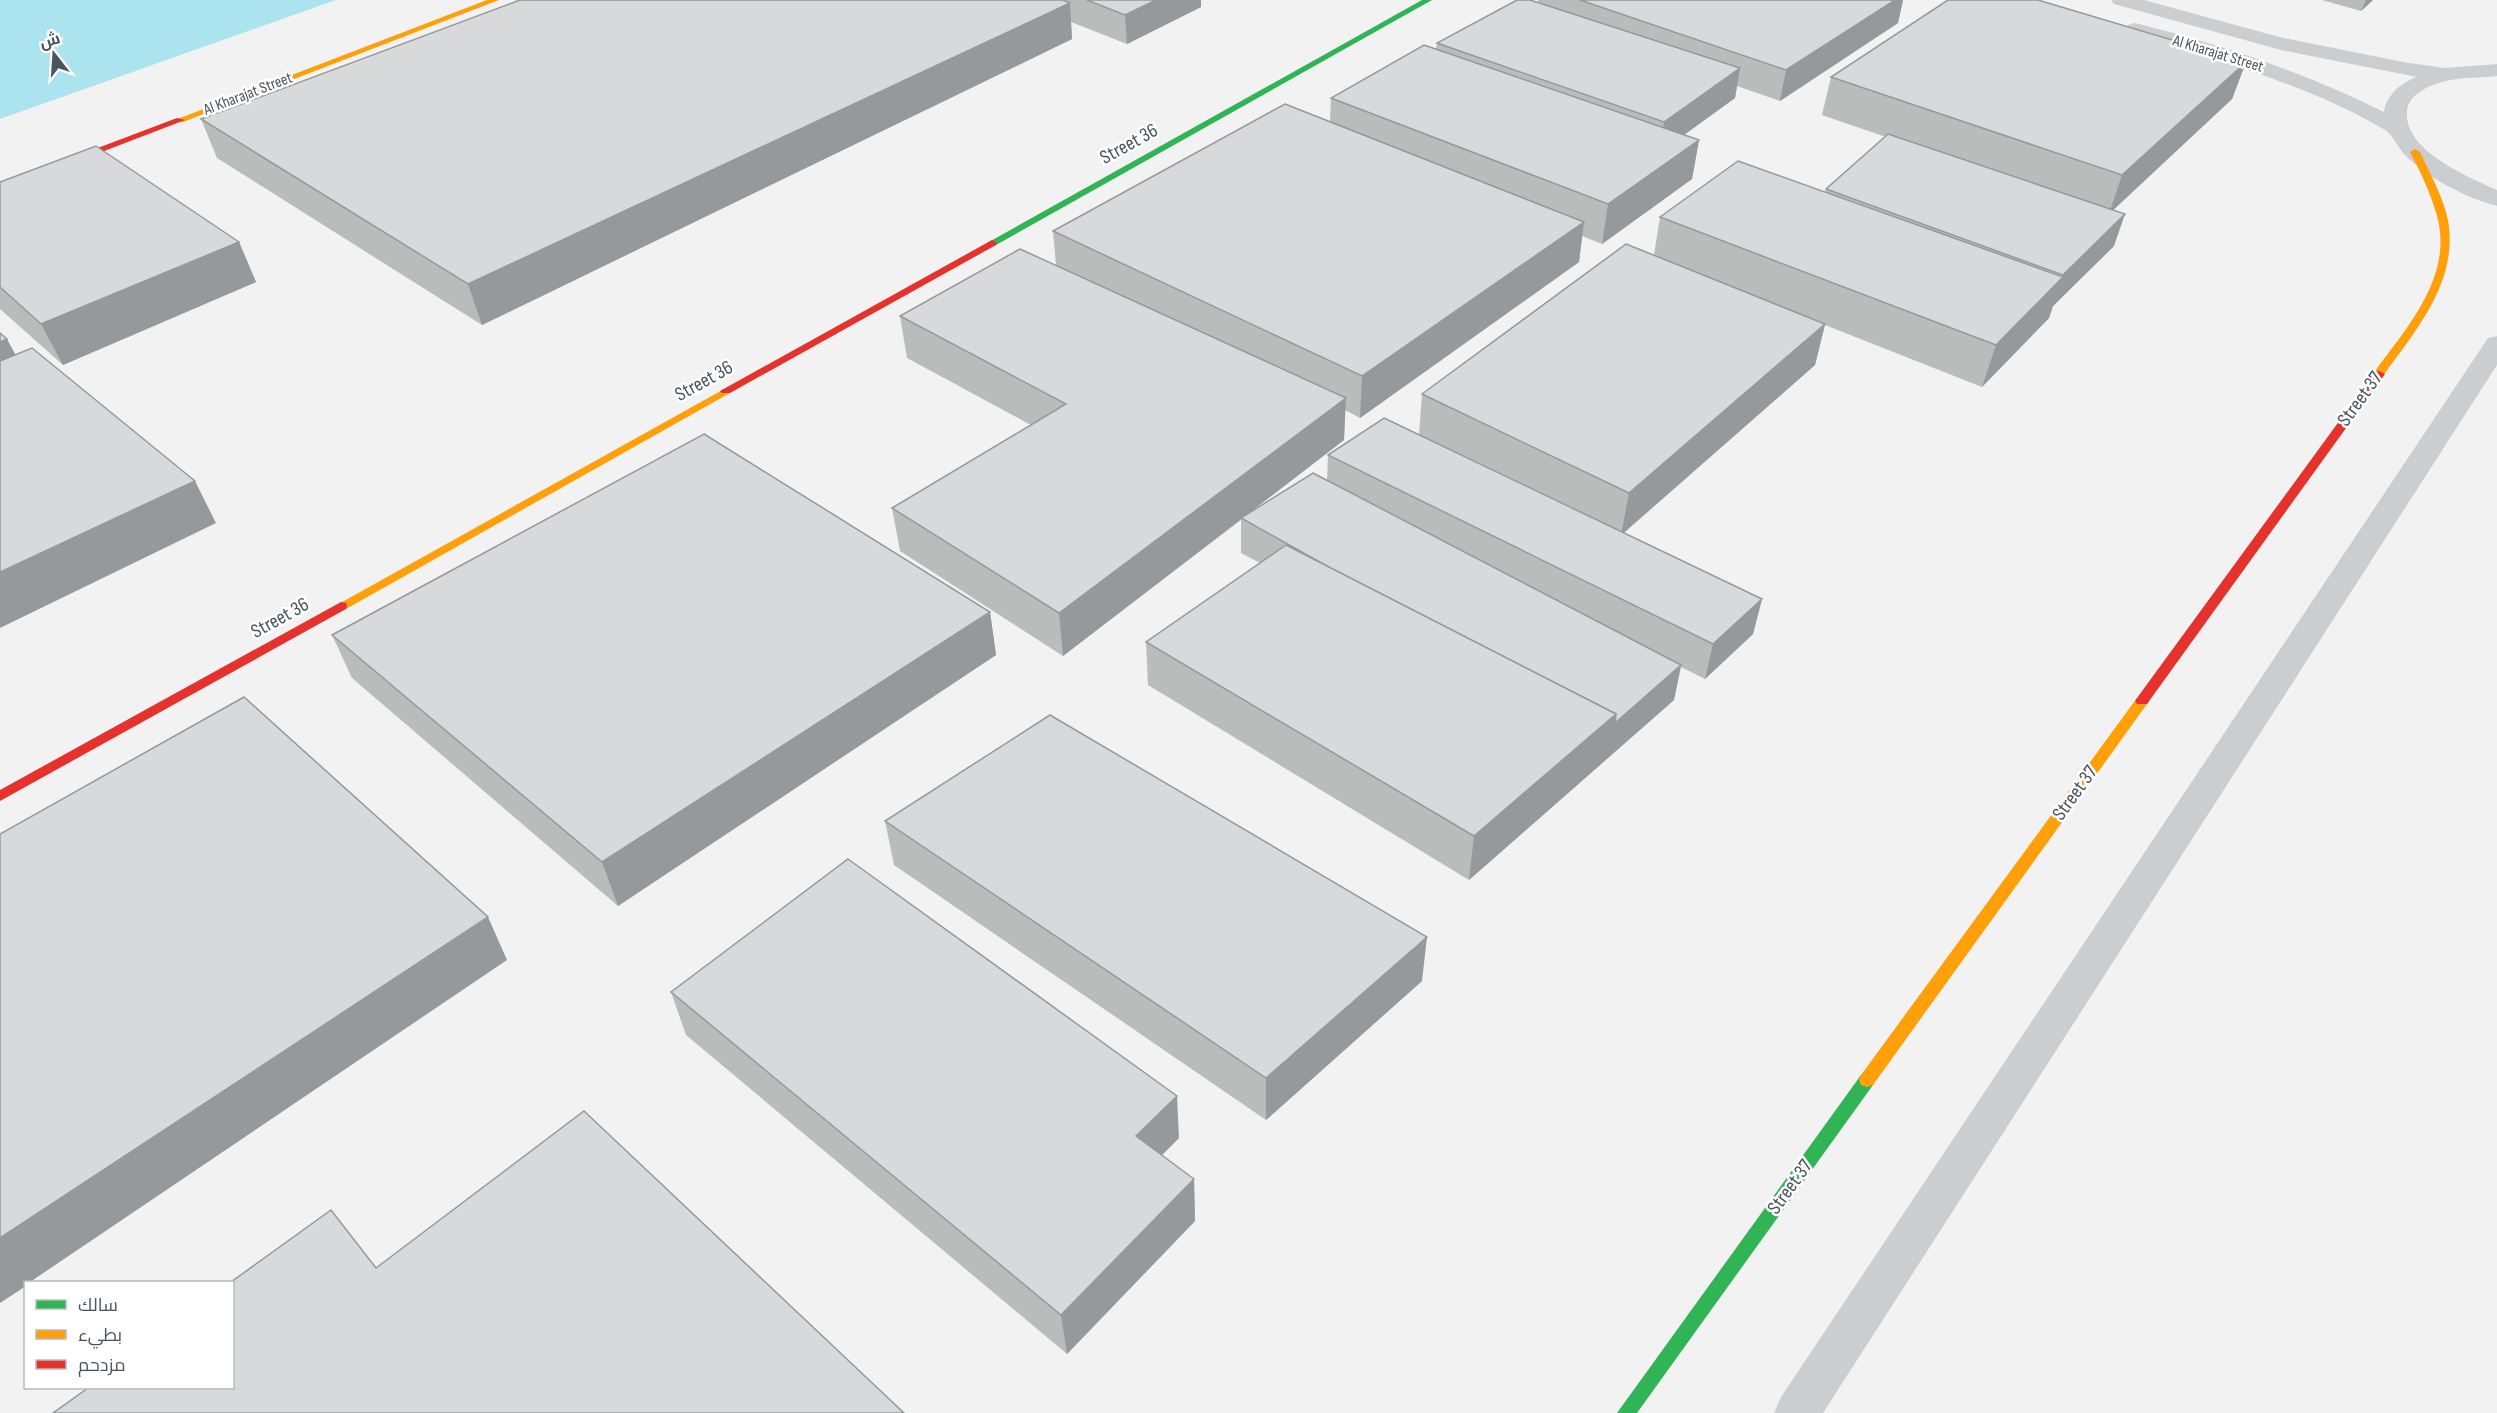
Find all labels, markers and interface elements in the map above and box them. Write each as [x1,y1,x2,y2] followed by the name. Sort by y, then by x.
[24,24,84,84] north arrow
[37,29,63,53] text: ش
[2170,31,2266,77] street label: Al Kharajat Street
[200,68,295,120] street label: Al Kharajat Street
[1096,118,1162,170] street label: Street 36
[671,355,737,407] street label: Street 36
[2332,367,2388,431] street label: Street 37
[247,592,313,644] street label: Street 36
[2047,761,2103,825] street label: Street 37
[1762,1155,1818,1219] street label: Street 37
[24,1281,234,1389] legend
[78,1295,118,1316] text: سالك
[78,1325,122,1349] text: بطيء
[78,1355,126,1377] text: مزدحم

